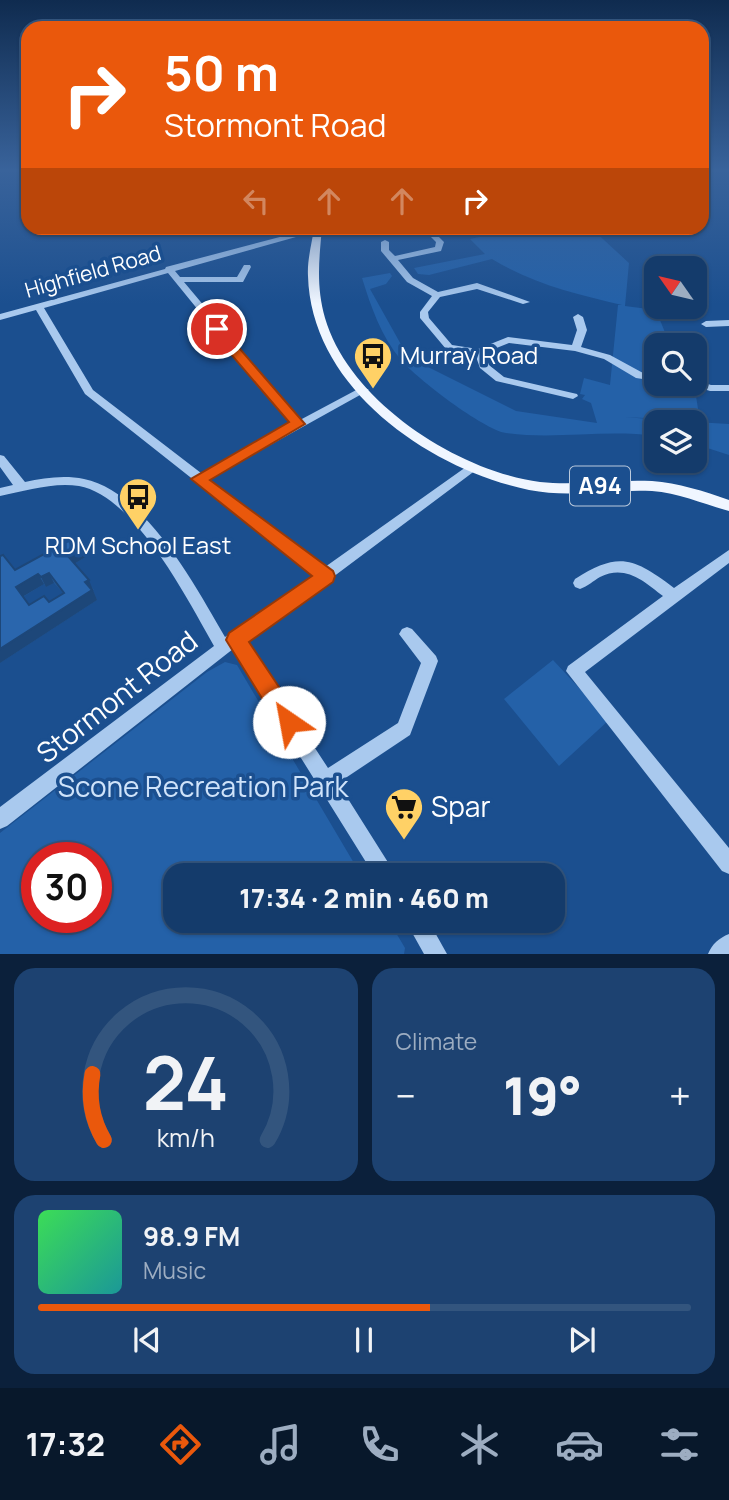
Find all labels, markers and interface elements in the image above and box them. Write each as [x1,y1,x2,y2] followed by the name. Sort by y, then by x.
[164,39,279,106] text: 50 m
[49,49,140,140] icon: right
[164,103,386,147] text: Stormont Road
[237,182,275,220] icon: left
[310,182,348,220] icon: ahead
[383,182,421,220] icon: ahead
[456,182,494,220] icon: right
[21,238,164,304] street label: Highfield Road
[644,256,707,318] north arrow
[644,256,707,473] map controls
[187,299,247,359] pin
[198,310,236,348] icon: arrive
[644,333,707,396] button: search
[352,335,394,390] bus stop icon: Murray Road
[400,338,538,371] place label: Murray Road
[644,410,707,473] button: layers
[570,466,630,506] road number: A94
[117,476,159,531] bus stop icon: RDM School East
[45,528,231,561] place label: RDM School East
[28,621,205,771] street label: Stormont Road
[252,685,326,759] position arrow
[58,767,349,805] park label: Scone Recreation Park
[383,786,425,841] supermarket icon: Spar
[431,787,491,825] place label: Spar
[21,842,112,933] speed limit sign: 30
[239,880,489,916] text: 17:34 · 2 min · 460 m
[396,1025,477,1057] text: Climate
[143,1033,229,1133] text: 24
[503,1060,582,1131] text: 19°
[396,1069,416,1121] text: −
[669,1069,691,1121] text: +
[157,1120,215,1155] text: km/h
[143,1218,240,1254] text: 98.9 FM
[143,1254,206,1286] text: Music
[128,1321,166,1359] icon: previous
[345,1321,383,1359] icon: pause
[563,1321,601,1359] icon: next
[156,1420,205,1469] icon: directions
[256,1420,305,1469] icon: music
[355,1420,404,1469] icon: phone
[455,1420,504,1469] icon: climate
[555,1420,604,1469] icon: car
[655,1420,704,1469] icon: filters
[25,1422,105,1466] text: 17:32

